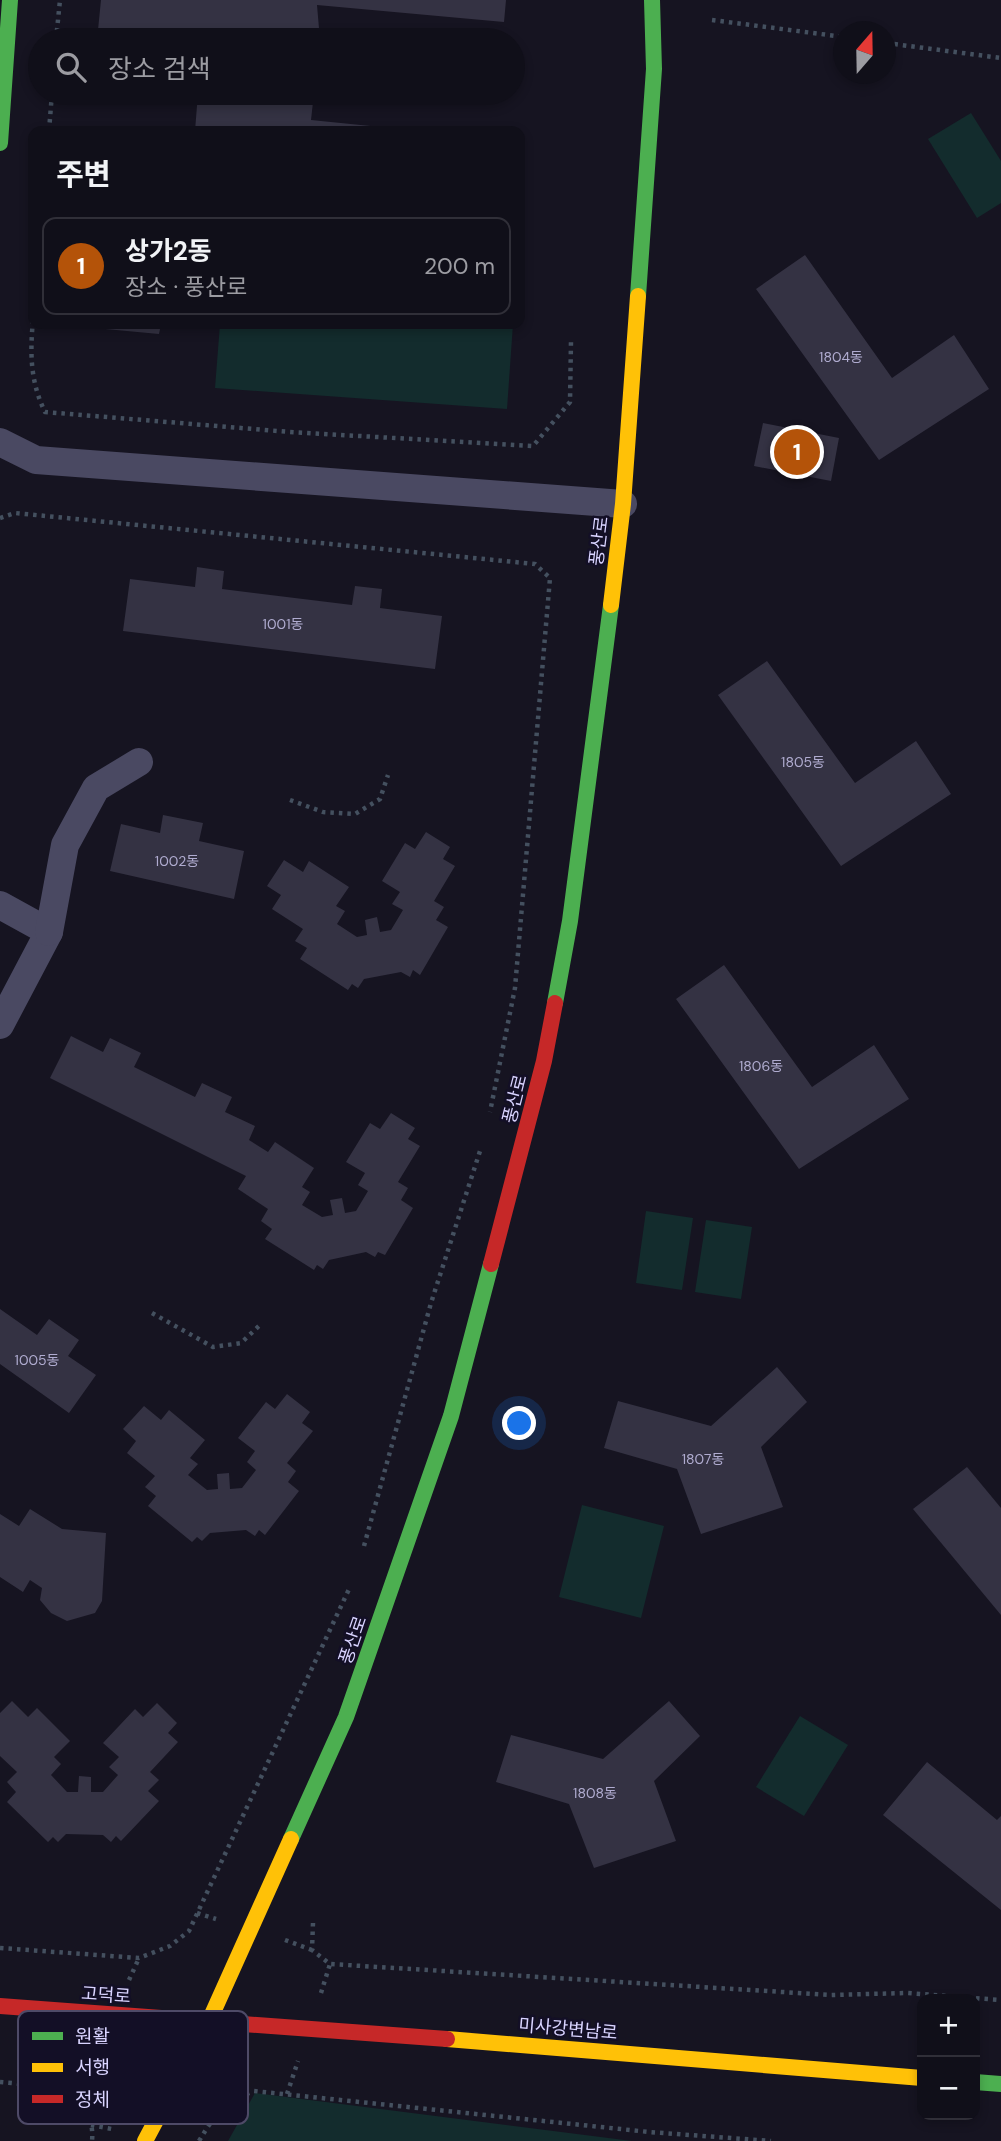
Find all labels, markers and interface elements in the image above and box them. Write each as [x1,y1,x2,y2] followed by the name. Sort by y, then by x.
[833,21,896,84] north arrow
[28,28,525,105] search box
[52,48,90,86] icon: search
[108,52,211,86] text: 장소 검색
[56,155,111,194] text: 주변
[125,234,212,268] text: 상가2동
[77,251,85,281] text: 1
[424,251,495,281] text: 200 m
[125,272,248,302] text: 장소 · 풍산로
[819,348,863,366] house number: 1804동
[774,426,820,478] pin: 1
[584,515,614,567] street label: 풍산로
[263,615,303,633] house number: 1001동
[781,753,825,771] house number: 1805동
[155,852,199,870] house number: 1002동
[739,1057,783,1075] house number: 1806동
[497,1072,533,1126] street label: 풍산로
[15,1351,60,1369] house number: 1005동
[502,1406,536,1440] your location
[682,1450,724,1468] house number: 1807동
[334,1613,372,1667] street label: 풍산로
[573,1784,617,1802] house number: 1808동
[80,1981,132,2009] street label: 고덕로
[917,1994,980,2120] map controls
[917,1994,980,2057] button: +
[18,2011,248,2124] legend
[517,2013,619,2045] street label: 미사강변남로
[75,2024,110,2049] text: 원활
[75,2055,110,2080] text: 서행
[917,2057,980,2120] button: −
[75,2087,110,2112] text: 정체

